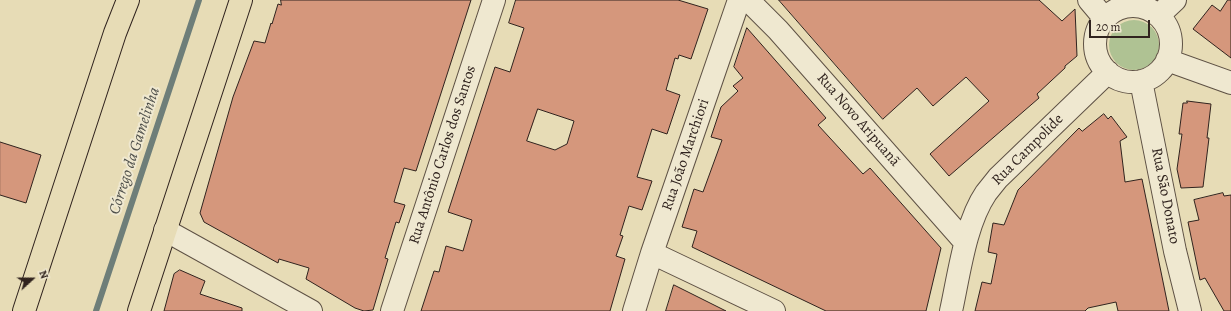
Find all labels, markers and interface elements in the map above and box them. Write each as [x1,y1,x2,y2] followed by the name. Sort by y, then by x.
[1091,12,1152,38] scale bar
[1096,19,1120,35] text: 20 m
[406,63,480,247] street label: Rua Antônio Carlos dos Santos
[812,70,904,170] street label: Rua Novo Aripuanã
[105,85,165,217] water label: Córrego da Gamelinha
[658,97,714,213] street label: Rua João Marchiori
[989,111,1067,189] street label: Rua Campolide
[1147,146,1183,246] street label: Rua São Donato
[12,259,52,299] north arrow
[35,268,52,281] text: N

